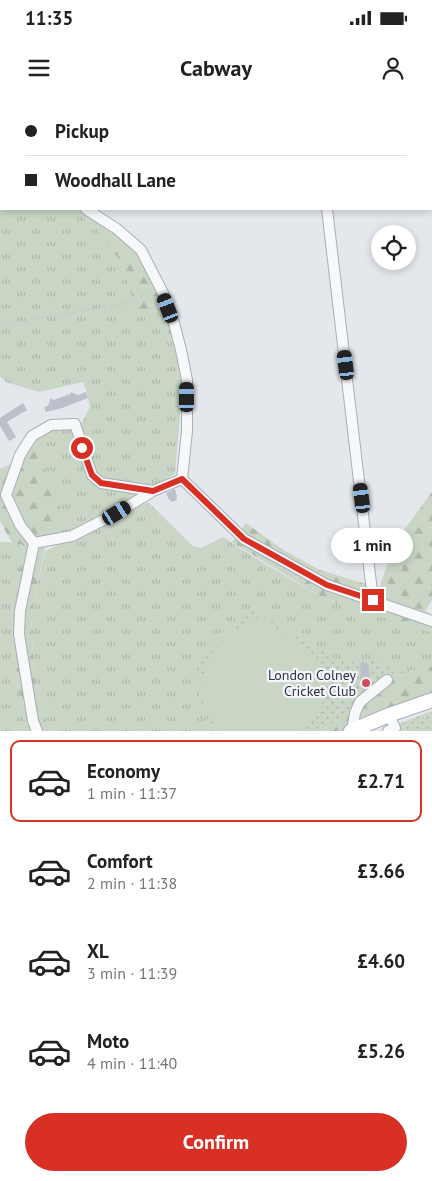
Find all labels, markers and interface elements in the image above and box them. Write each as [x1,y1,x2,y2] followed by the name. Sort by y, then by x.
[25,6,73,30] text: 11:35
[25,54,53,82] icon: menu
[180,54,252,82] text: Cabway
[379,54,407,82] icon: person
[55,119,109,143] text: Pickup
[55,168,176,192] text: Woodhall Lane
[371,225,416,270] map controls
[371,225,416,270] button: locate
[155,291,180,325] car
[336,349,355,381] car
[179,382,194,412] car
[71,437,93,459] route start
[352,482,371,514] car
[100,499,133,527] car
[332,528,414,562] callout: 1 min
[352,535,392,555] text: 1 min
[362,589,384,611] route end
[268,666,356,700] place label: London Colney Cricket Club
[360,677,372,689] marker: London Colney Cricket Club
[27,759,72,804] icon: car
[87,759,160,783] text: Economy
[357,769,405,793] text: £2.71
[87,783,177,803] text: 1 min · 11:37
[27,849,72,894] icon: car
[87,849,153,873] text: Comfort
[357,859,405,883] text: £3.66
[87,873,177,893] text: 2 min · 11:38
[27,939,72,984] icon: car
[87,939,109,963] text: XL
[357,949,405,973] text: £4.60
[87,963,177,983] text: 3 min · 11:39
[27,1029,72,1074] icon: car
[87,1029,129,1053] text: Moto
[357,1039,405,1063] text: £5.26
[87,1053,177,1073] text: 4 min · 11:40
[25,1113,407,1171] button: Confirm

